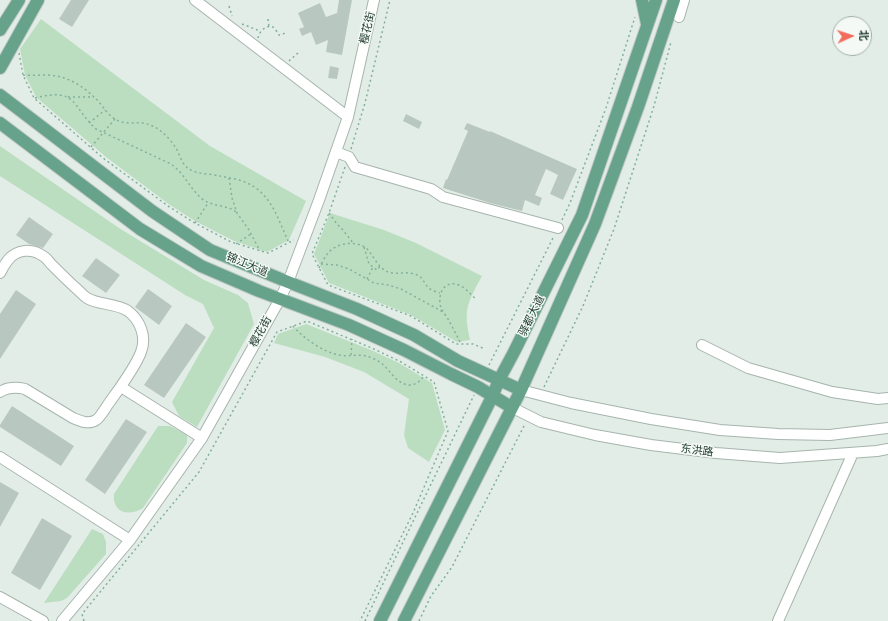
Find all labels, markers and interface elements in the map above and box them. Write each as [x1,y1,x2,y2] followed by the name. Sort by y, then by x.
[358,10,378,46] street label: 樱花街
[832,16,872,56] north arrow
[857,30,870,41] text: 北
[224,250,270,280] street label: 锦江大道
[516,293,548,339] street label: 驿都大道
[247,314,275,350] street label: 樱花街
[680,442,714,460] street label: 东洪路

